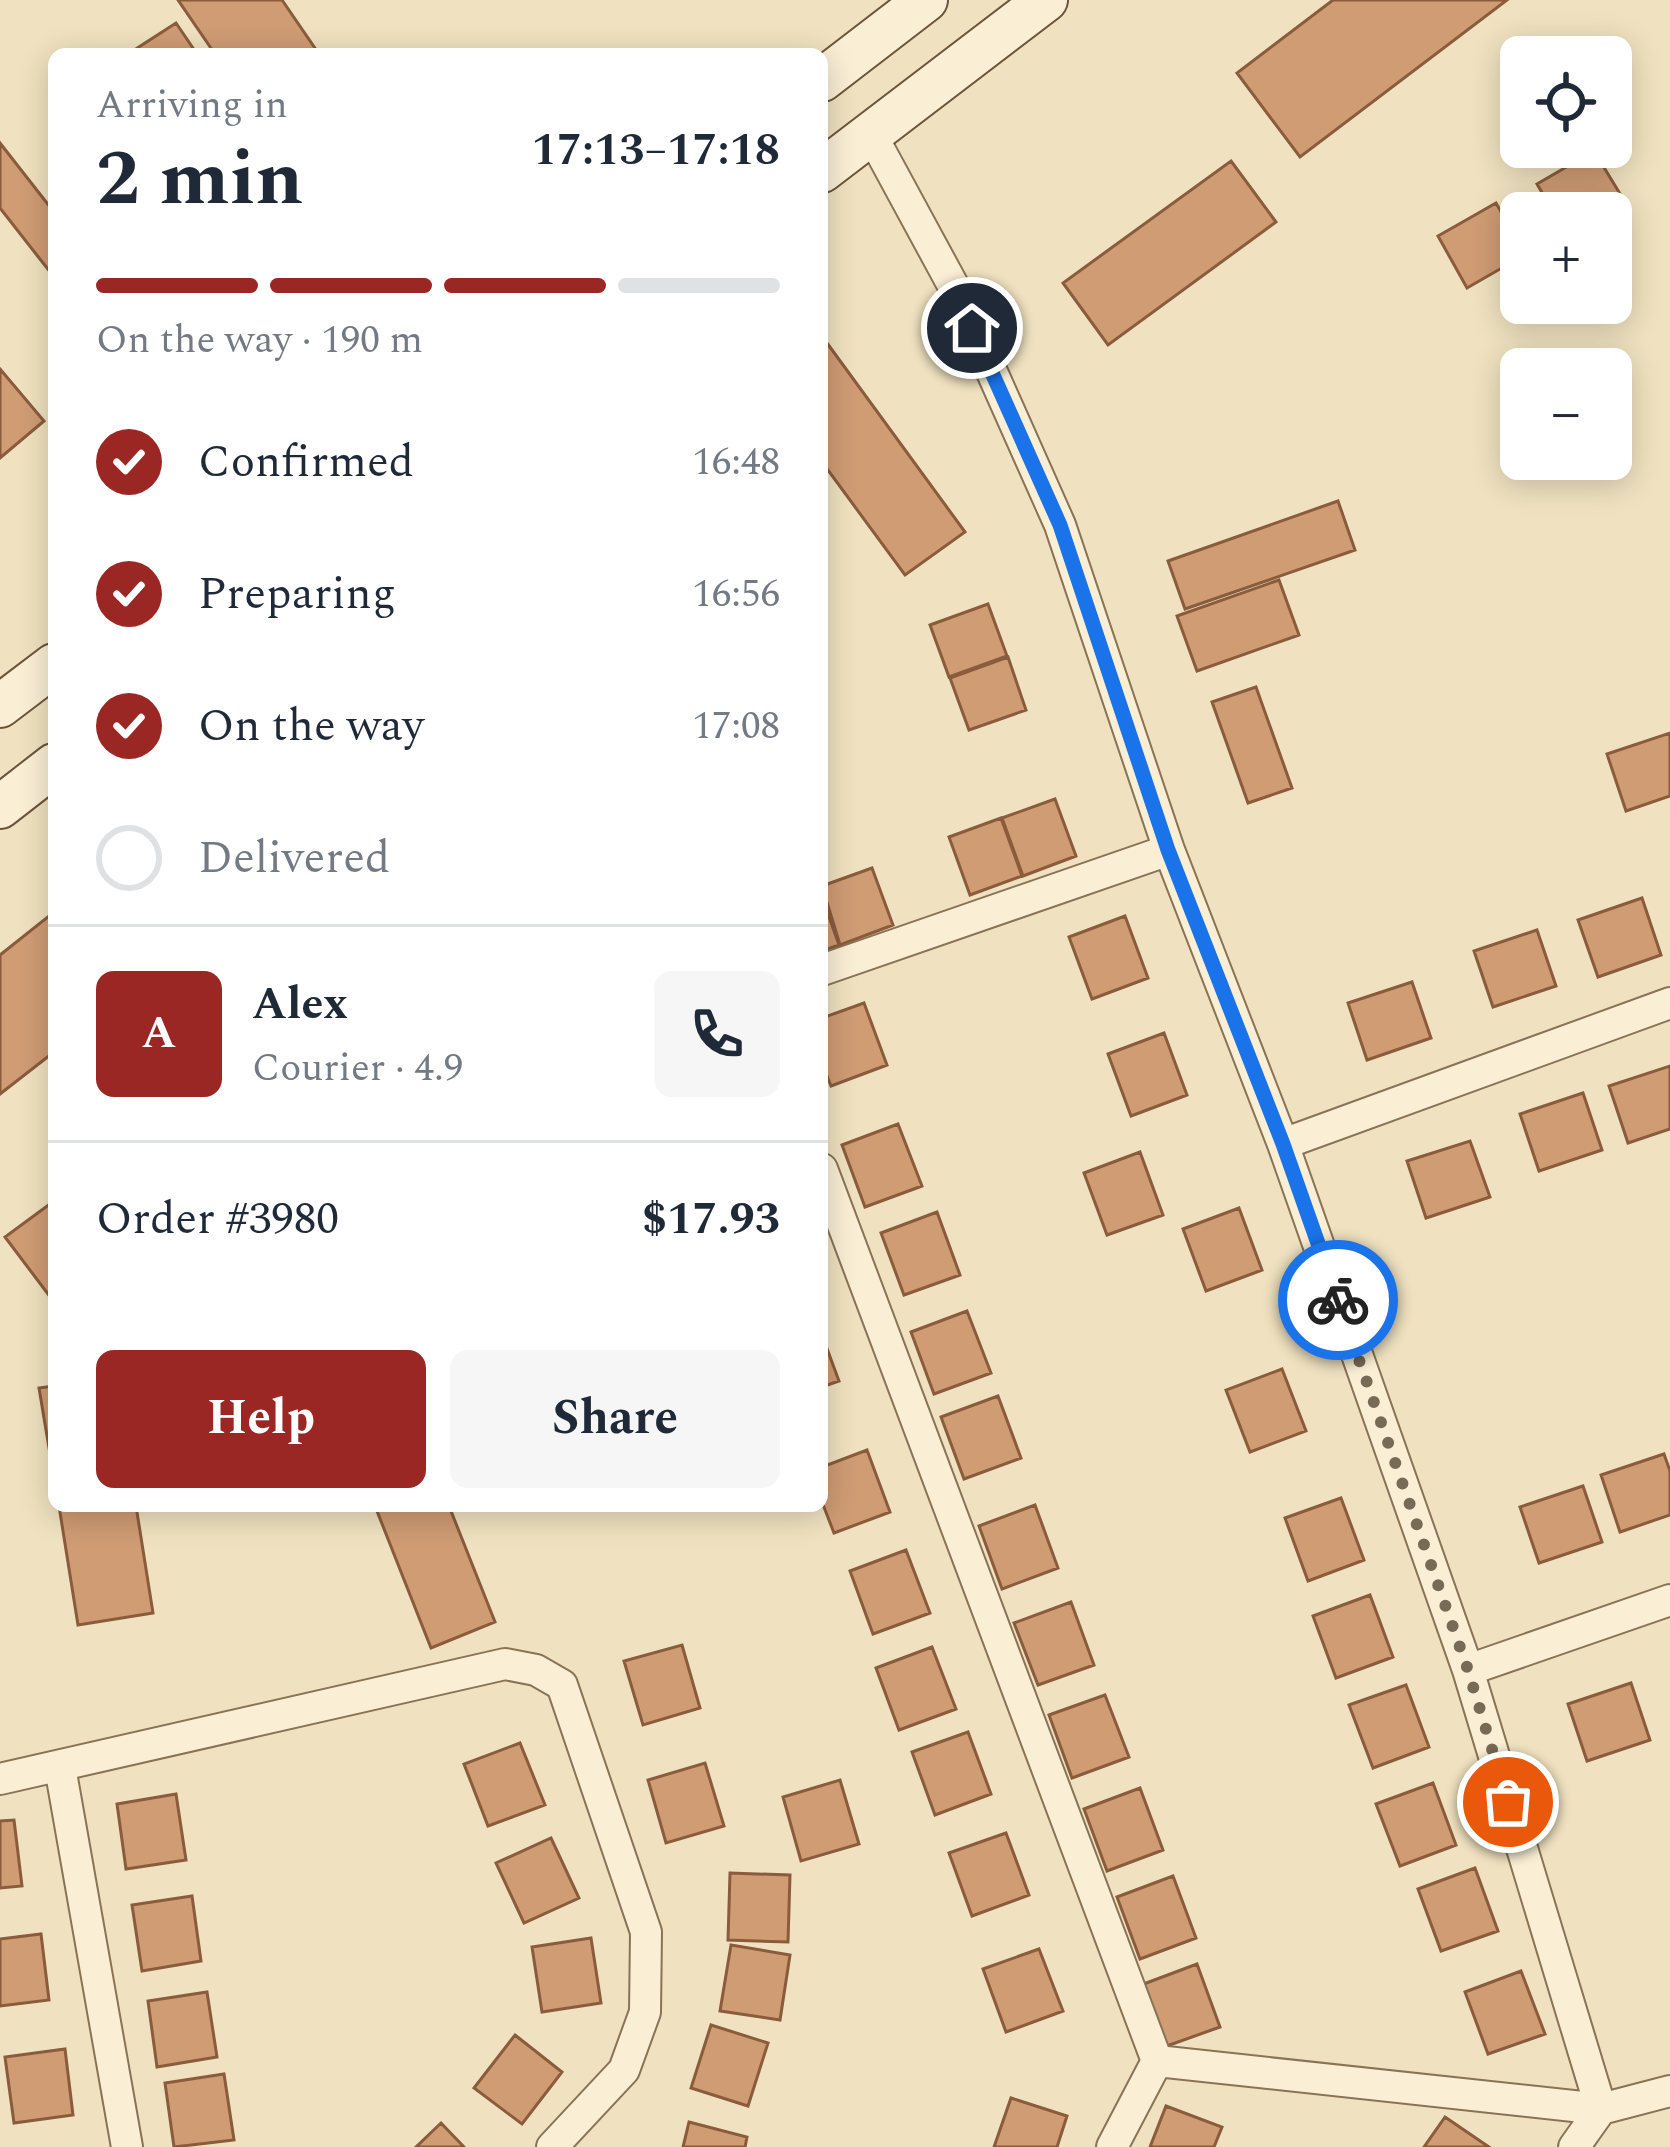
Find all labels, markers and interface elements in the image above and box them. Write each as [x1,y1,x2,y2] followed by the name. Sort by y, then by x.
[1500,36,1632,480] map controls
[1500,36,1632,168] button: locate
[96,76,288,135] text: Arriving in
[531,116,780,185] text: 17:13–17:18
[96,120,304,239] text: 2 min
[1500,192,1632,324] button: +
[921,277,1023,379] pin
[939,295,1005,361] icon: home
[96,311,423,370] text: On the way · 190 m
[1500,348,1632,480] button: −
[198,428,414,497] text: Confirmed
[96,429,162,495] icon: check
[692,433,780,492] text: 16:48
[198,560,396,629] text: Preparing
[96,561,162,627] icon: check
[692,565,780,624] text: 16:56
[198,692,424,761] text: On the way
[96,693,162,759] icon: check
[692,697,780,756] text: 17:08
[198,824,390,893] text: Delivered
[252,970,348,1039] text: Alex
[654,971,780,1097] button: phone
[142,999,176,1068] text: A
[252,1039,463,1098] text: Courier · 4.9
[96,1185,339,1254] text: Order #3980
[642,1185,780,1254] text: $17.93
[1278,1240,1398,1360] courier
[1305,1267,1371,1333] icon: bike
[96,1350,426,1488] button: Help
[450,1350,780,1488] button: Share
[1457,1751,1559,1853] pin
[1475,1769,1541,1835] icon: bag

